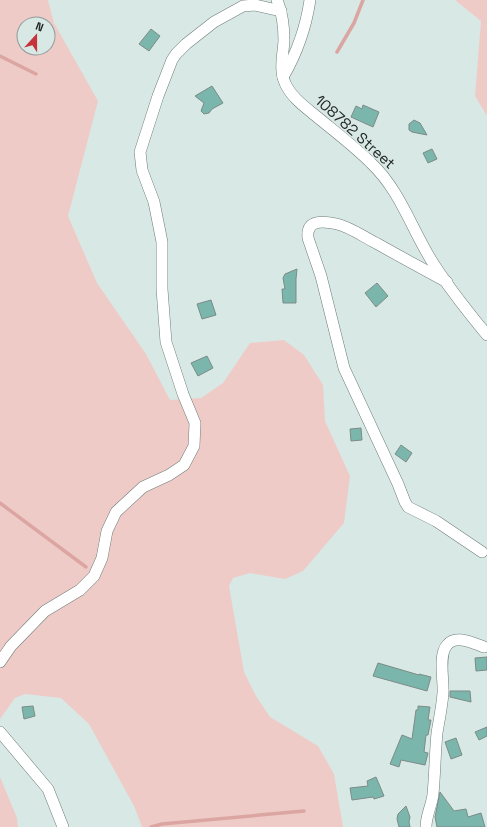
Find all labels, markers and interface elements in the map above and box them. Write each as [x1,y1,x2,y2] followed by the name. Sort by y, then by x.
[16,16,56,56] north arrow
[34,19,46,35] text: N
[311,91,400,173] street label: 108782 Street

